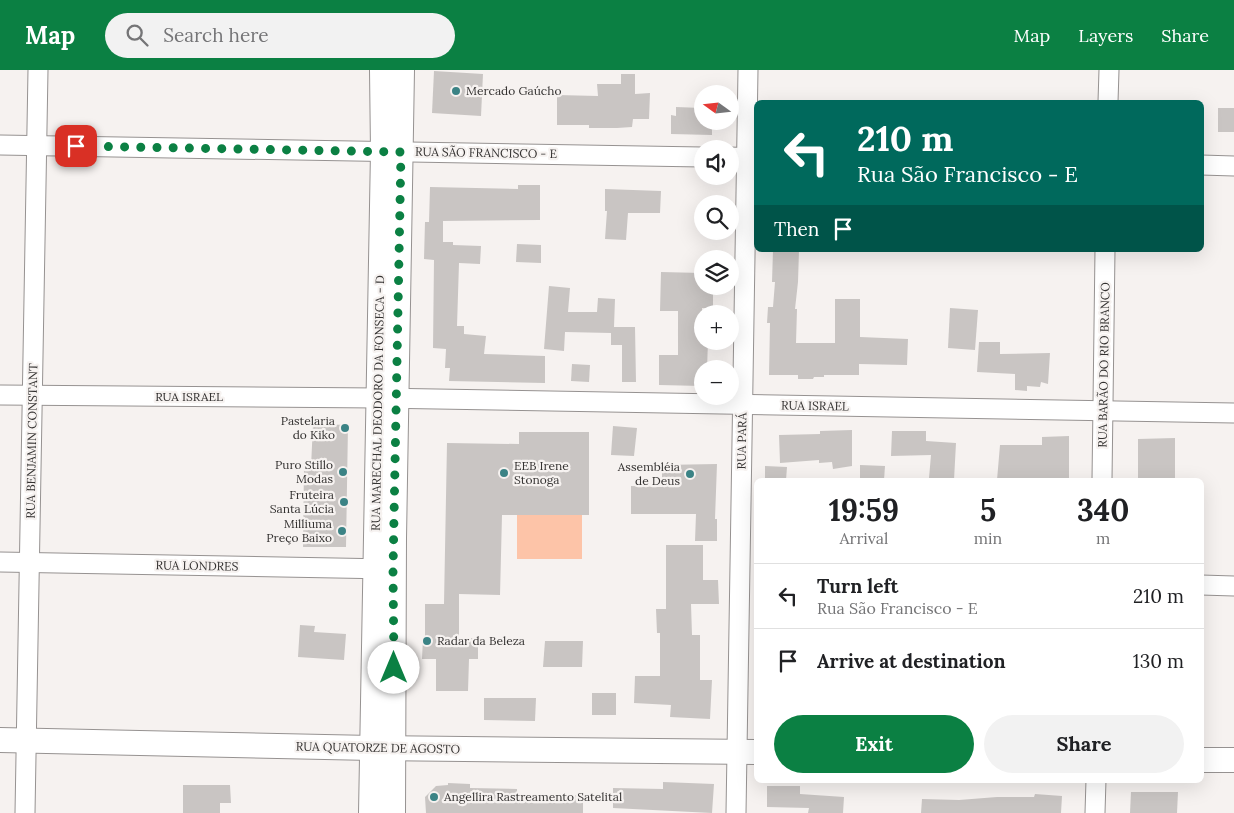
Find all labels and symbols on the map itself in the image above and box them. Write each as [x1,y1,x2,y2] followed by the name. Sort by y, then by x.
[466,83,561,98] place label: Mercado Gaúcho
[450,85,462,97] marker: Mercado Gaúcho
[694,85,739,130] north arrow
[55,125,97,167] pin
[415,144,557,161] street label: RUA SÃO FRANCISCO - E
[368,275,387,531] street label: RUA MARECHAL DEODORO DA FONSECA - D
[1095,282,1112,448] street label: RUA BARÃO DO RIO BRANCO
[23,363,40,519] street label: RUA BENJAMIN CONSTANT
[155,389,223,404] street label: RUA ISRAEL
[781,397,849,414] street label: RUA ISRAEL
[734,412,750,470] street label: RUA PARÁ
[281,413,335,442] place label: Pastelaria do Kiko
[339,422,351,434] marker: Pastelaria do Kiko
[275,457,333,486] place label: Puro Stillo Modas
[514,458,569,487] place label: EEB Irene Stonoga
[617,459,680,488] place label: Assembléia de Deus
[337,466,349,478] marker: Puro Stillo Modas
[498,467,510,479] marker: EEB Irene Stonoga
[684,468,696,480] marker: Assembléia de Deus
[270,487,334,516] place label: Fruteira Santa Lúcia
[338,496,350,508] marker: Fruteira Santa Lúcia
[266,516,332,545] place label: Milliuma Preço Baixo
[336,525,348,537] marker: Milliuma Preço Baixo
[156,557,239,574] street label: RUA LONDRES
[437,633,525,648] place label: Radar da Beleza
[421,635,433,647] marker: Radar da Beleza
[367,641,419,693] position arrow
[296,739,460,756] street label: RUA QUATORZE DE AGOSTO
[443,789,622,804] place label: Angellira Rastreamento Satelital
[428,791,440,803] marker: Angellira Rastreamento Satelital

